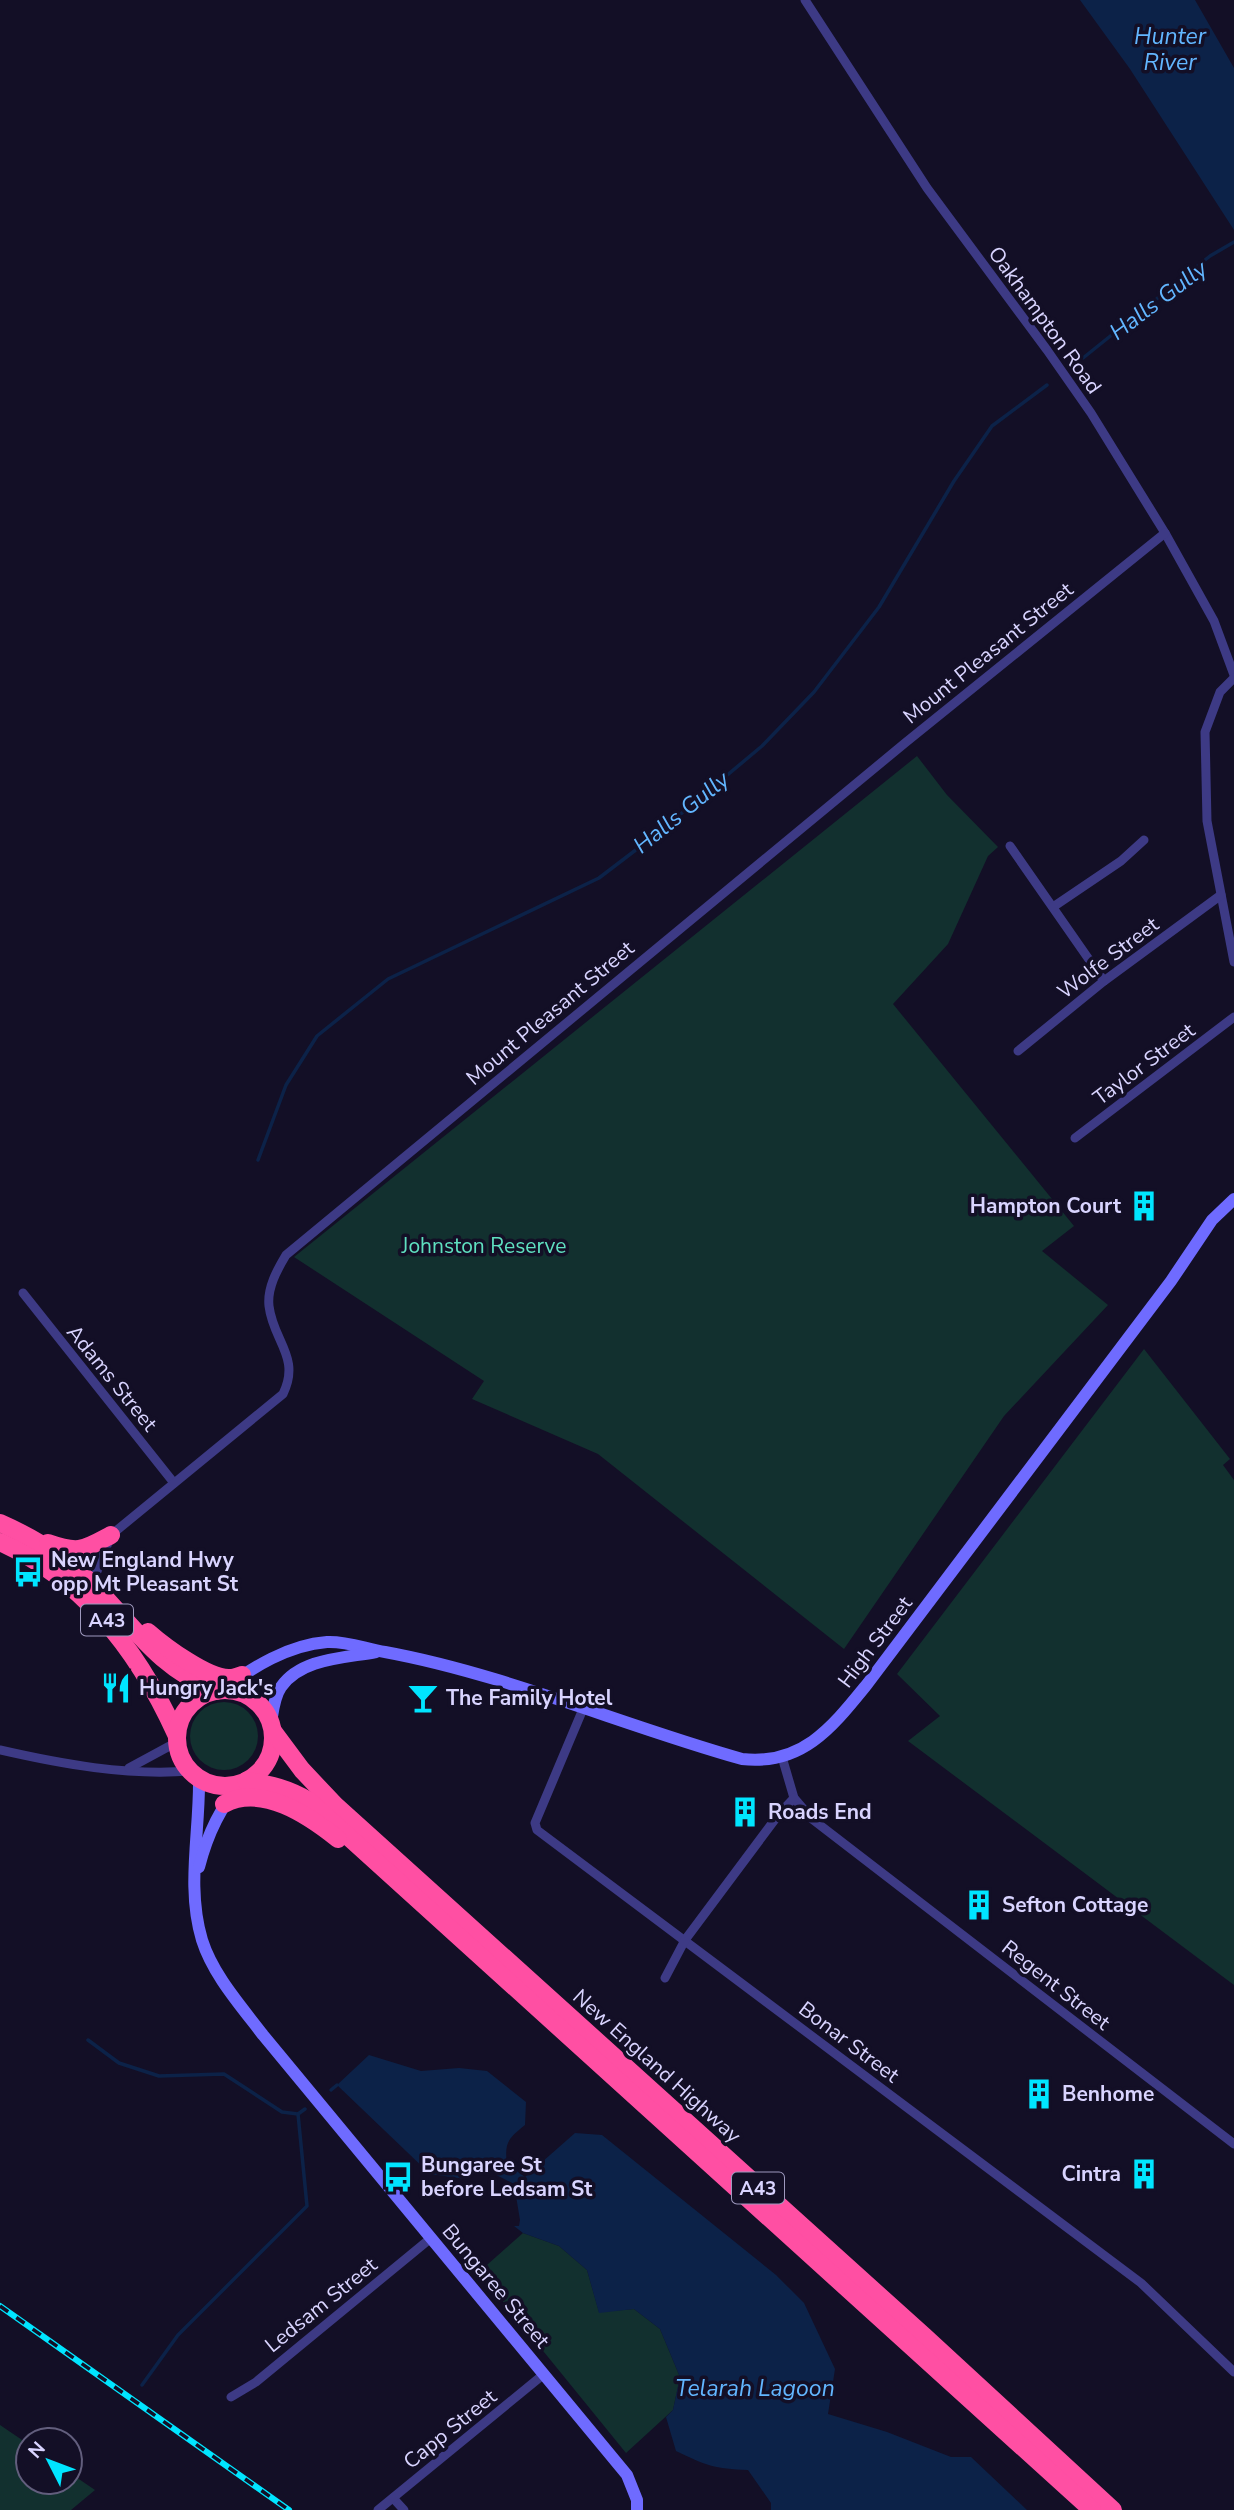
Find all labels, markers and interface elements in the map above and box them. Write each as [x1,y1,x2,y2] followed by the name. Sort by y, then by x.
[1134,21,1207,78] water label: Hunter River
[982,241,1108,399] street label: Oakhampton Road
[1103,253,1214,347] water label: Halls Gully
[897,575,1079,730] street label: Mount Pleasant Street
[627,763,737,861] water label: Halls Gully
[1052,910,1165,1005] street label: Wolfe Street
[460,934,640,1092] street label: Mount Pleasant Street
[1087,1016,1201,1112] street label: Taylor Street
[1127,1189,1161,1223] building icon: Hampton Court
[970,1192,1122,1220] place label: Hampton Court
[401,1232,566,1260] park label: Johnston Reserve
[60,1319,164,1438] street label: Adams Street
[51,1546,239,1598] place label: New England Hwy opp Mt Pleasant St
[11,1555,45,1589] bus stop icon: New England Hwy opp Mt Pleasant St
[831,1590,919,1693] street label: High Street
[81,1604,133,1636] road number: A43
[99,1671,133,1705] restaurant icon: Hungry Jack's
[139,1674,273,1702] place label: Hungry Jack's
[406,1681,440,1715] bar icon: The Family Hotel
[446,1684,613,1712] place label: The Family Hotel
[728,1795,762,1829] building icon: Roads End
[768,1798,872,1826] place label: Roads End
[962,1888,996,1922] building icon: Sefton Cottage
[1002,1891,1148,1919] place label: Sefton Cottage
[996,1934,1117,2037] street label: Regent Street
[567,1983,747,2149] street label: New England Highway
[793,1995,906,2089] street label: Bonar Street
[1022,2077,1056,2111] building icon: Benhome
[1062,2080,1154,2108] place label: Benhome
[421,2151,593,2203] place label: Bungaree St before Ledsam St
[1127,2157,1161,2191] building icon: Cintra
[381,2160,415,2194] bus stop icon: Bungaree St before Ledsam St
[1061,2160,1121,2188] place label: Cintra
[732,2172,784,2204] road number: A43
[436,2218,557,2354] street label: Bungaree Street
[259,2251,383,2359] street label: Ledsam Street
[675,2373,835,2404] water label: Telarah Lagoon
[398,2382,503,2475] street label: Capp Street
[14,2426,84,2496] north arrow
[23,2436,52,2464] text: N

